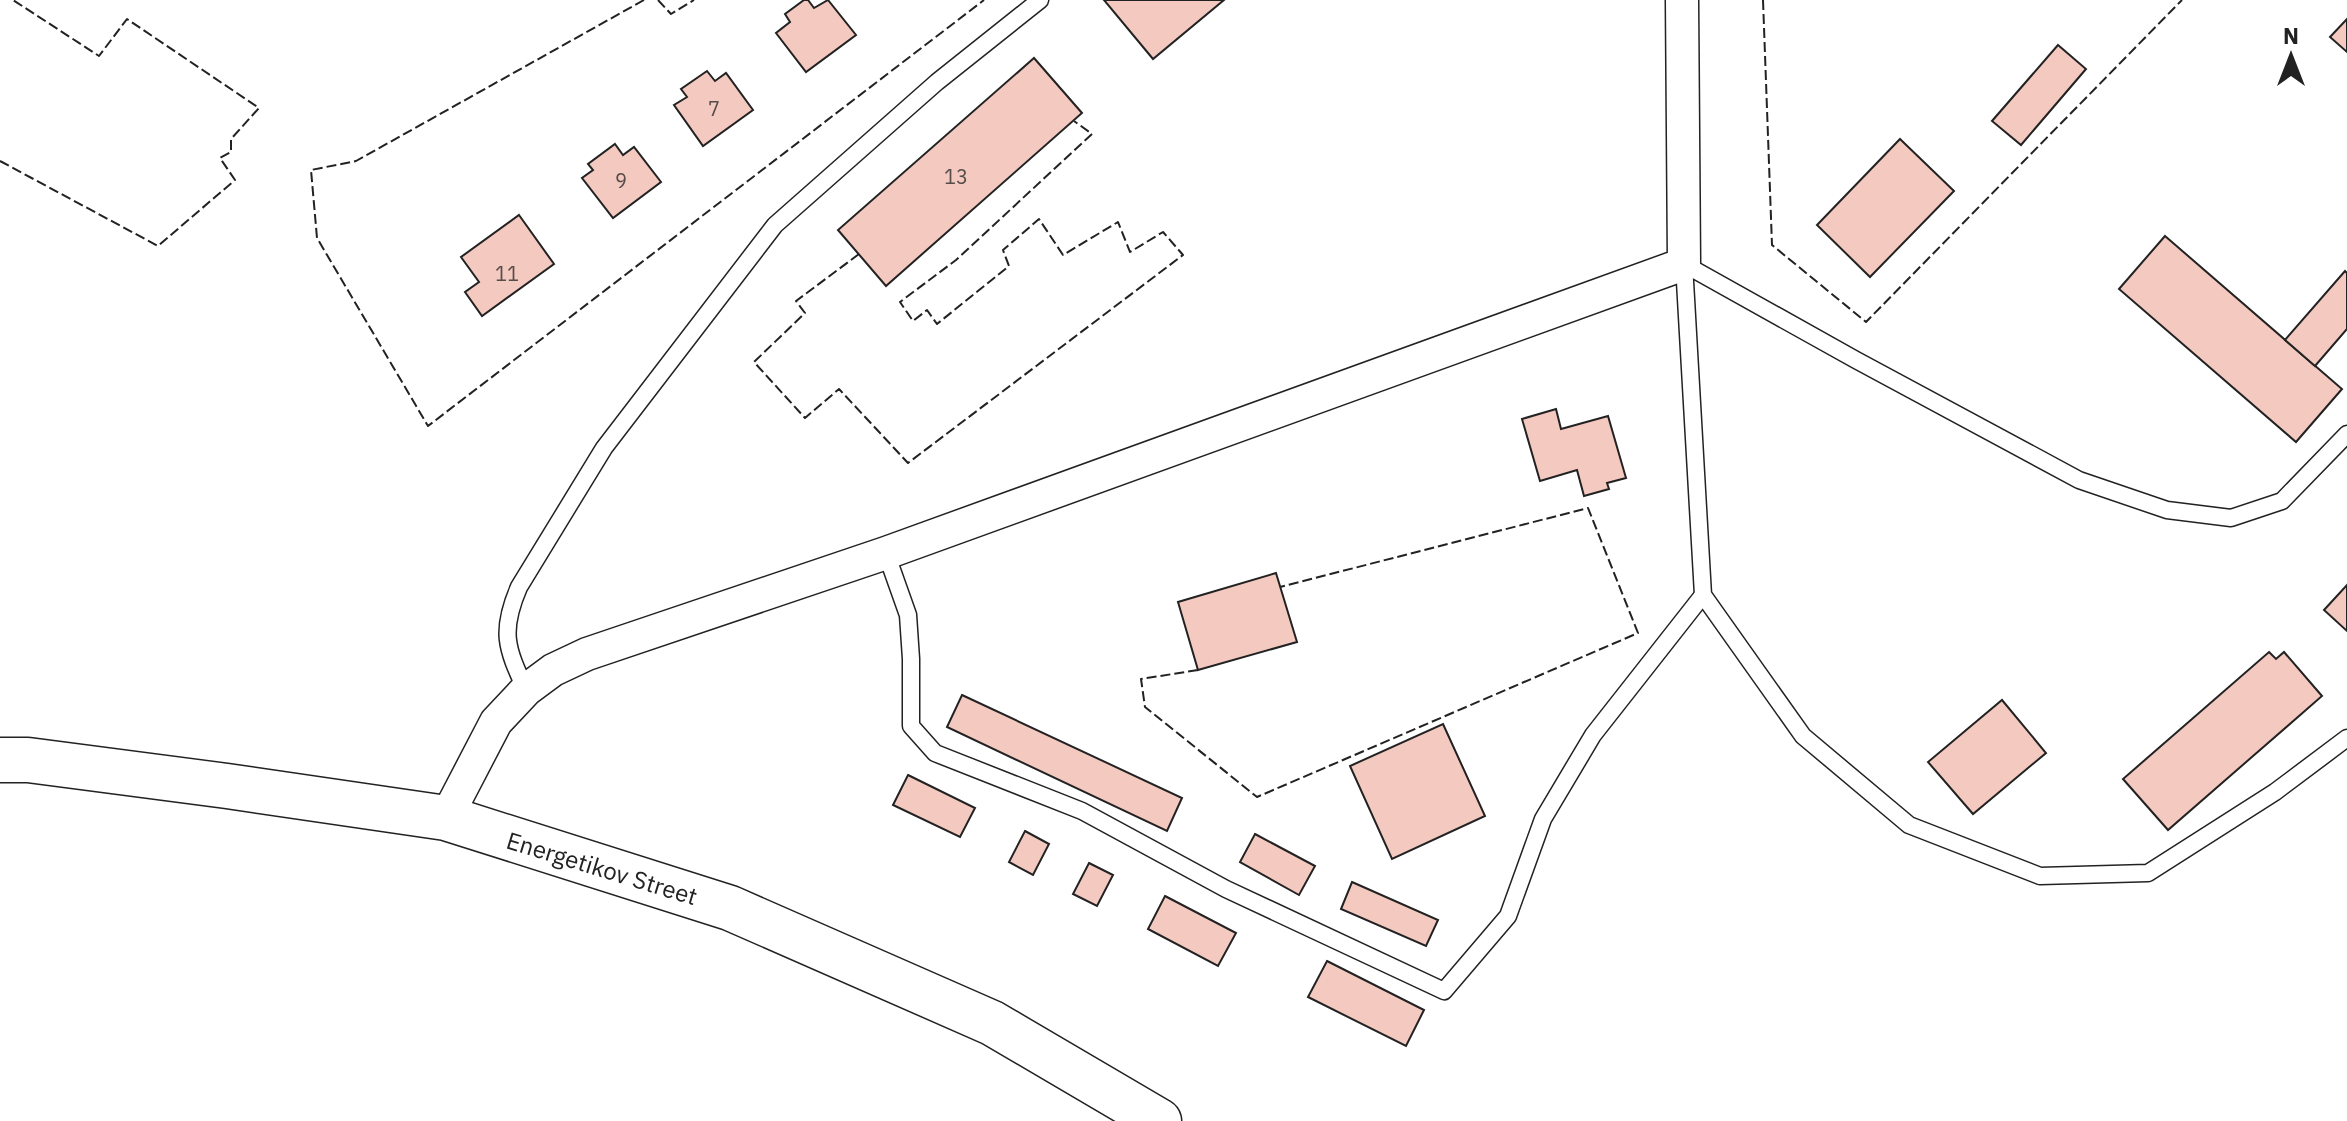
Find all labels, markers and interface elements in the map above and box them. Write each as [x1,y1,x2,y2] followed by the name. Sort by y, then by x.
[2251,16,2331,96] north arrow
[2283,21,2299,50] text: N
[708,95,720,122] house number: 7
[944,163,968,190] house number: 13
[615,167,627,194] house number: 9
[495,260,519,287] house number: 11
[503,824,701,912] street label: Energetikov Street

